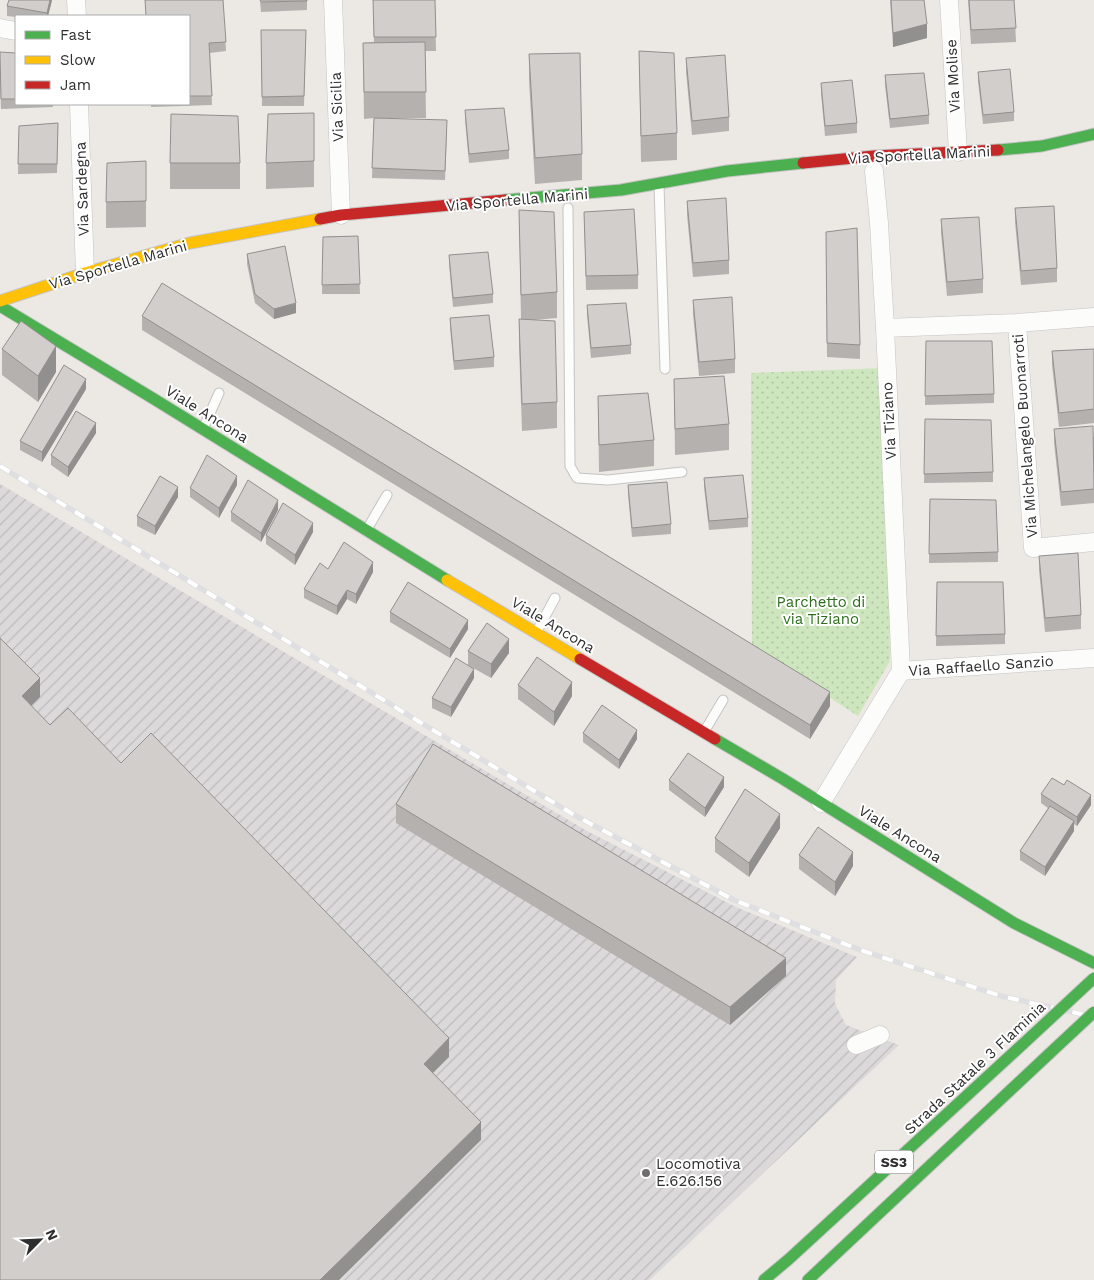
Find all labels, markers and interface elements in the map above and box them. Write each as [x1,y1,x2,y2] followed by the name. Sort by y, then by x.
[15,15,190,105] legend
[60,26,92,44] text: Fast
[942,39,964,113] street label: Via Molise
[60,51,96,69] text: Slow
[327,71,347,142] street label: Via Sicilia
[60,76,91,94] text: Jam
[71,141,93,237] street label: Via Sardegna
[847,142,991,168] street label: Via Sportella Marini
[445,185,589,215] street label: Via Sportella Marini
[47,237,189,293] street label: Via Sportella Marini
[1009,333,1041,539] street label: Via Michelangelo Buonarroti
[162,381,252,447] street label: Viale Ancona
[878,382,900,460] street label: Via Tiziano
[508,593,598,657] street label: Viale Ancona
[777,593,865,628] park label: Parchetto di via Tiziano
[908,652,1054,680] street label: Via Raffaello Sanzio
[855,801,945,867] street label: Viale Ancona
[901,998,1050,1138] street label: Strada Statale 3 Flaminia
[875,1150,913,1174] road number: SS3
[656,1155,741,1190] place label: Locomotiva E.626.156
[640,1167,652,1179] marker: Locomotiva E.626.156
[15,1215,65,1265] north arrow
[42,1227,61,1243] text: N

